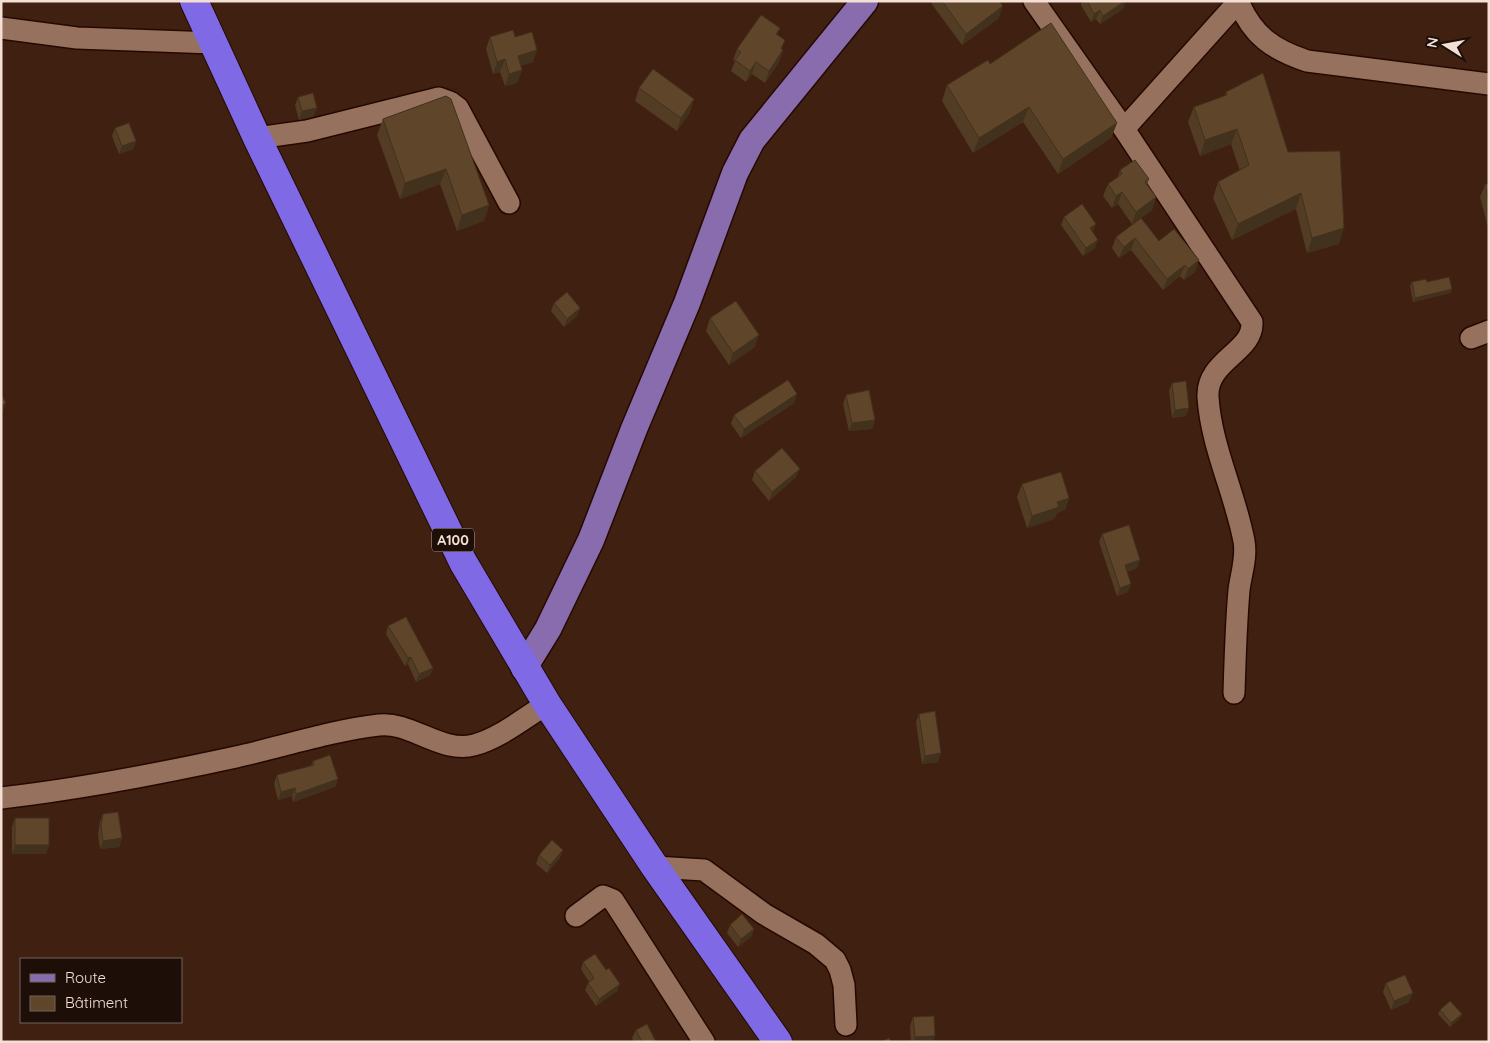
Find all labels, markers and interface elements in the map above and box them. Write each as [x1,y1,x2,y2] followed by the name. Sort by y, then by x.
[1420,20,1470,70] north arrow
[1422,36,1442,49] text: N
[432,528,474,552] road number: A100
[20,958,182,1023] legend
[65,968,106,987] text: Route
[65,993,128,1012] text: Bâtiment

